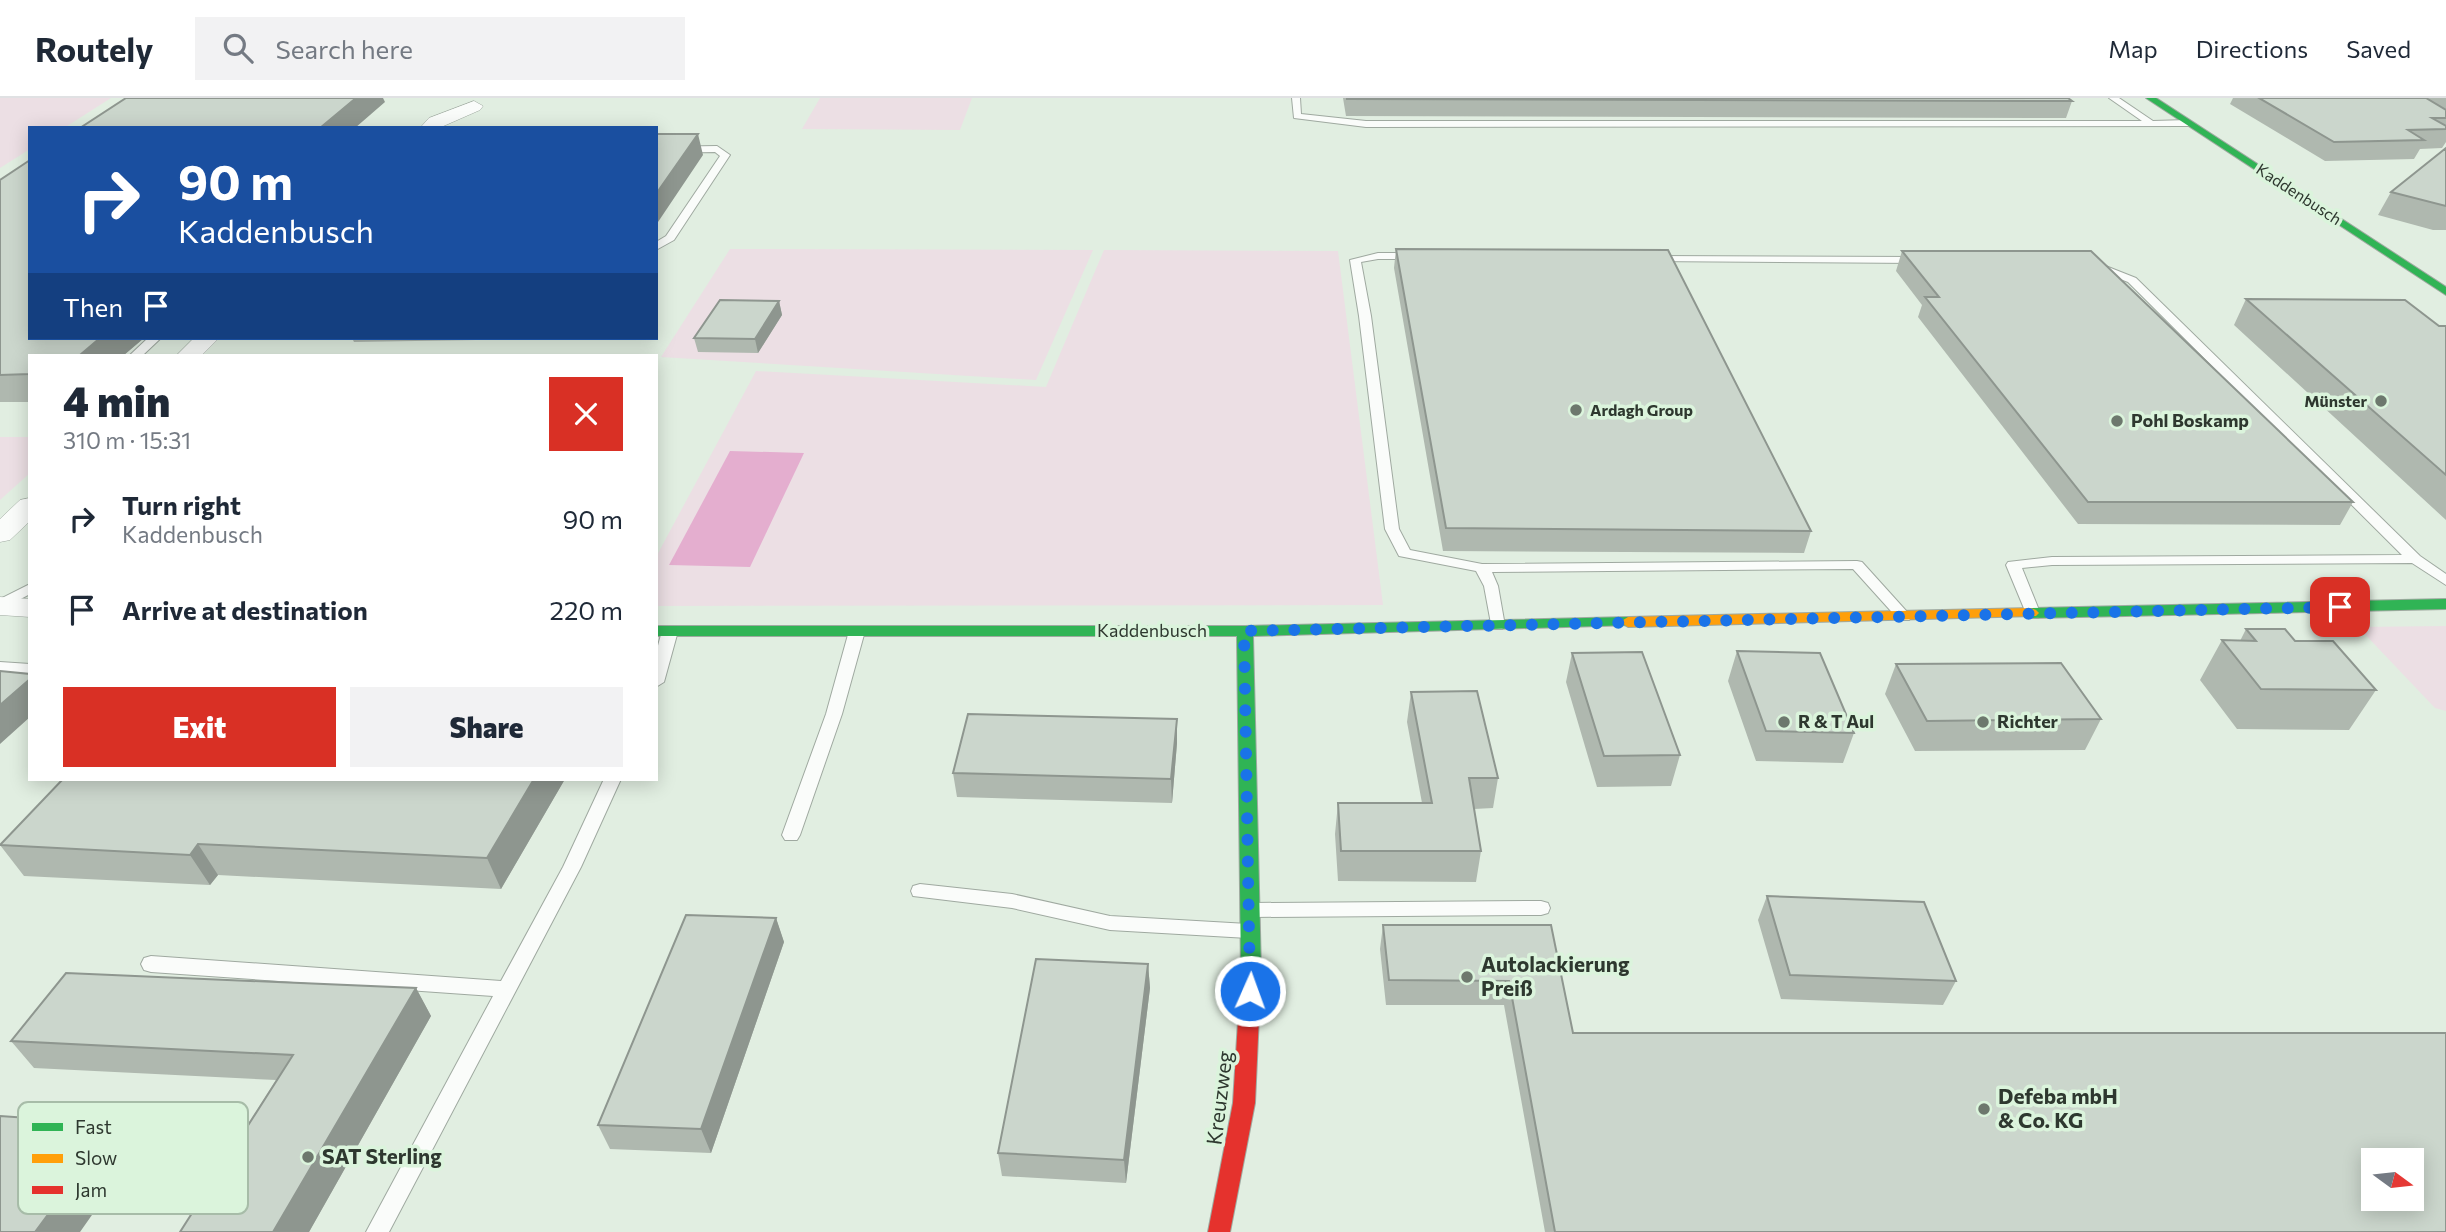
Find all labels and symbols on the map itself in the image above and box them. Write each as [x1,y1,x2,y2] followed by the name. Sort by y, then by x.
[2253,159,2346,228] street label: Kaddenbusch
[2304,391,2367,410] place label: Münster
[2373,393,2389,409] marker: Münster
[1590,400,1693,419] place label: Ardagh Group
[1568,402,1584,418] marker: Ardagh Group
[2131,409,2249,431] place label: Pohl Boskamp
[2109,413,2125,429] marker: Pohl Boskamp
[2310,577,2370,637] pin
[1097,619,1207,641] street label: Kaddenbusch
[1798,710,1874,732] place label: R & T Aul
[1997,710,2059,732] place label: Richter
[1776,714,1792,730] marker: R & T Aul
[1975,714,1991,730] marker: Richter
[1481,951,1630,1000] place label: Autolackierung Preiß
[1213,954,1287,1028] position arrow
[1459,969,1475,985] marker: Autolackierung Preiß
[1200,1050,1237,1146] street label: Kreuzweg
[1998,1083,2118,1132] place label: Defeba mbH & Co. KG
[1976,1101,1992,1117] marker: Defeba mbH & Co. KG
[18,1102,248,1214] legend
[75,1115,112,1138] text: Fast
[322,1143,442,1168] place label: SAT Sterling
[75,1146,117,1169] text: Slow
[2361,1148,2424,1211] north arrow
[300,1149,316,1165] marker: SAT Sterling
[75,1178,107,1201] text: Jam

